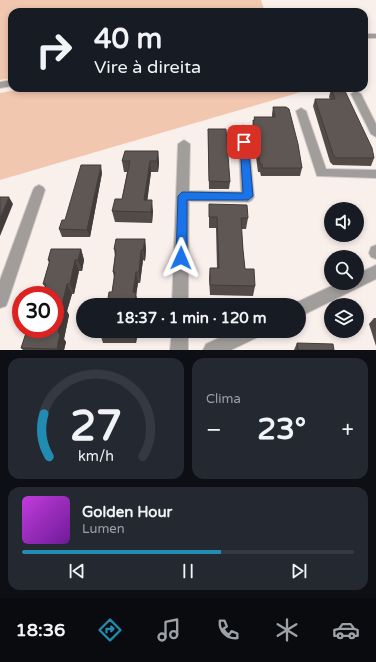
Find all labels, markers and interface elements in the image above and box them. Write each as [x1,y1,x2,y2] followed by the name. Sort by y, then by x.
[94,22,162,56] text: 40 m
[28,24,80,76] icon: right
[94,56,201,78] text: Vire à direita
[227,125,261,159] pin
[233,131,255,153] icon: arrive
[324,202,364,338] map controls
[324,202,364,242] button: sound
[160,237,202,279] position arrow
[324,250,364,290] button: search
[12,286,64,338] speed limit sign: 30
[324,298,364,338] button: layers
[116,309,266,327] text: 18:37 · 1 min · 120 m
[206,391,241,407] text: Clima
[70,401,122,451] text: 27
[257,411,306,448] text: 23°
[206,417,222,443] text: −
[342,417,354,443] text: +
[78,447,114,464] text: km/h
[82,503,172,521] text: Golden Hour
[82,521,125,537] text: Lumen
[66,560,88,582] icon: previous
[177,560,199,582] icon: pause
[288,560,310,582] icon: next
[96,616,124,644] icon: directions
[155,616,183,644] icon: music
[214,616,242,644] icon: phone
[273,616,301,644] icon: climate
[332,616,360,644] icon: car
[16,619,65,641] text: 18:36

